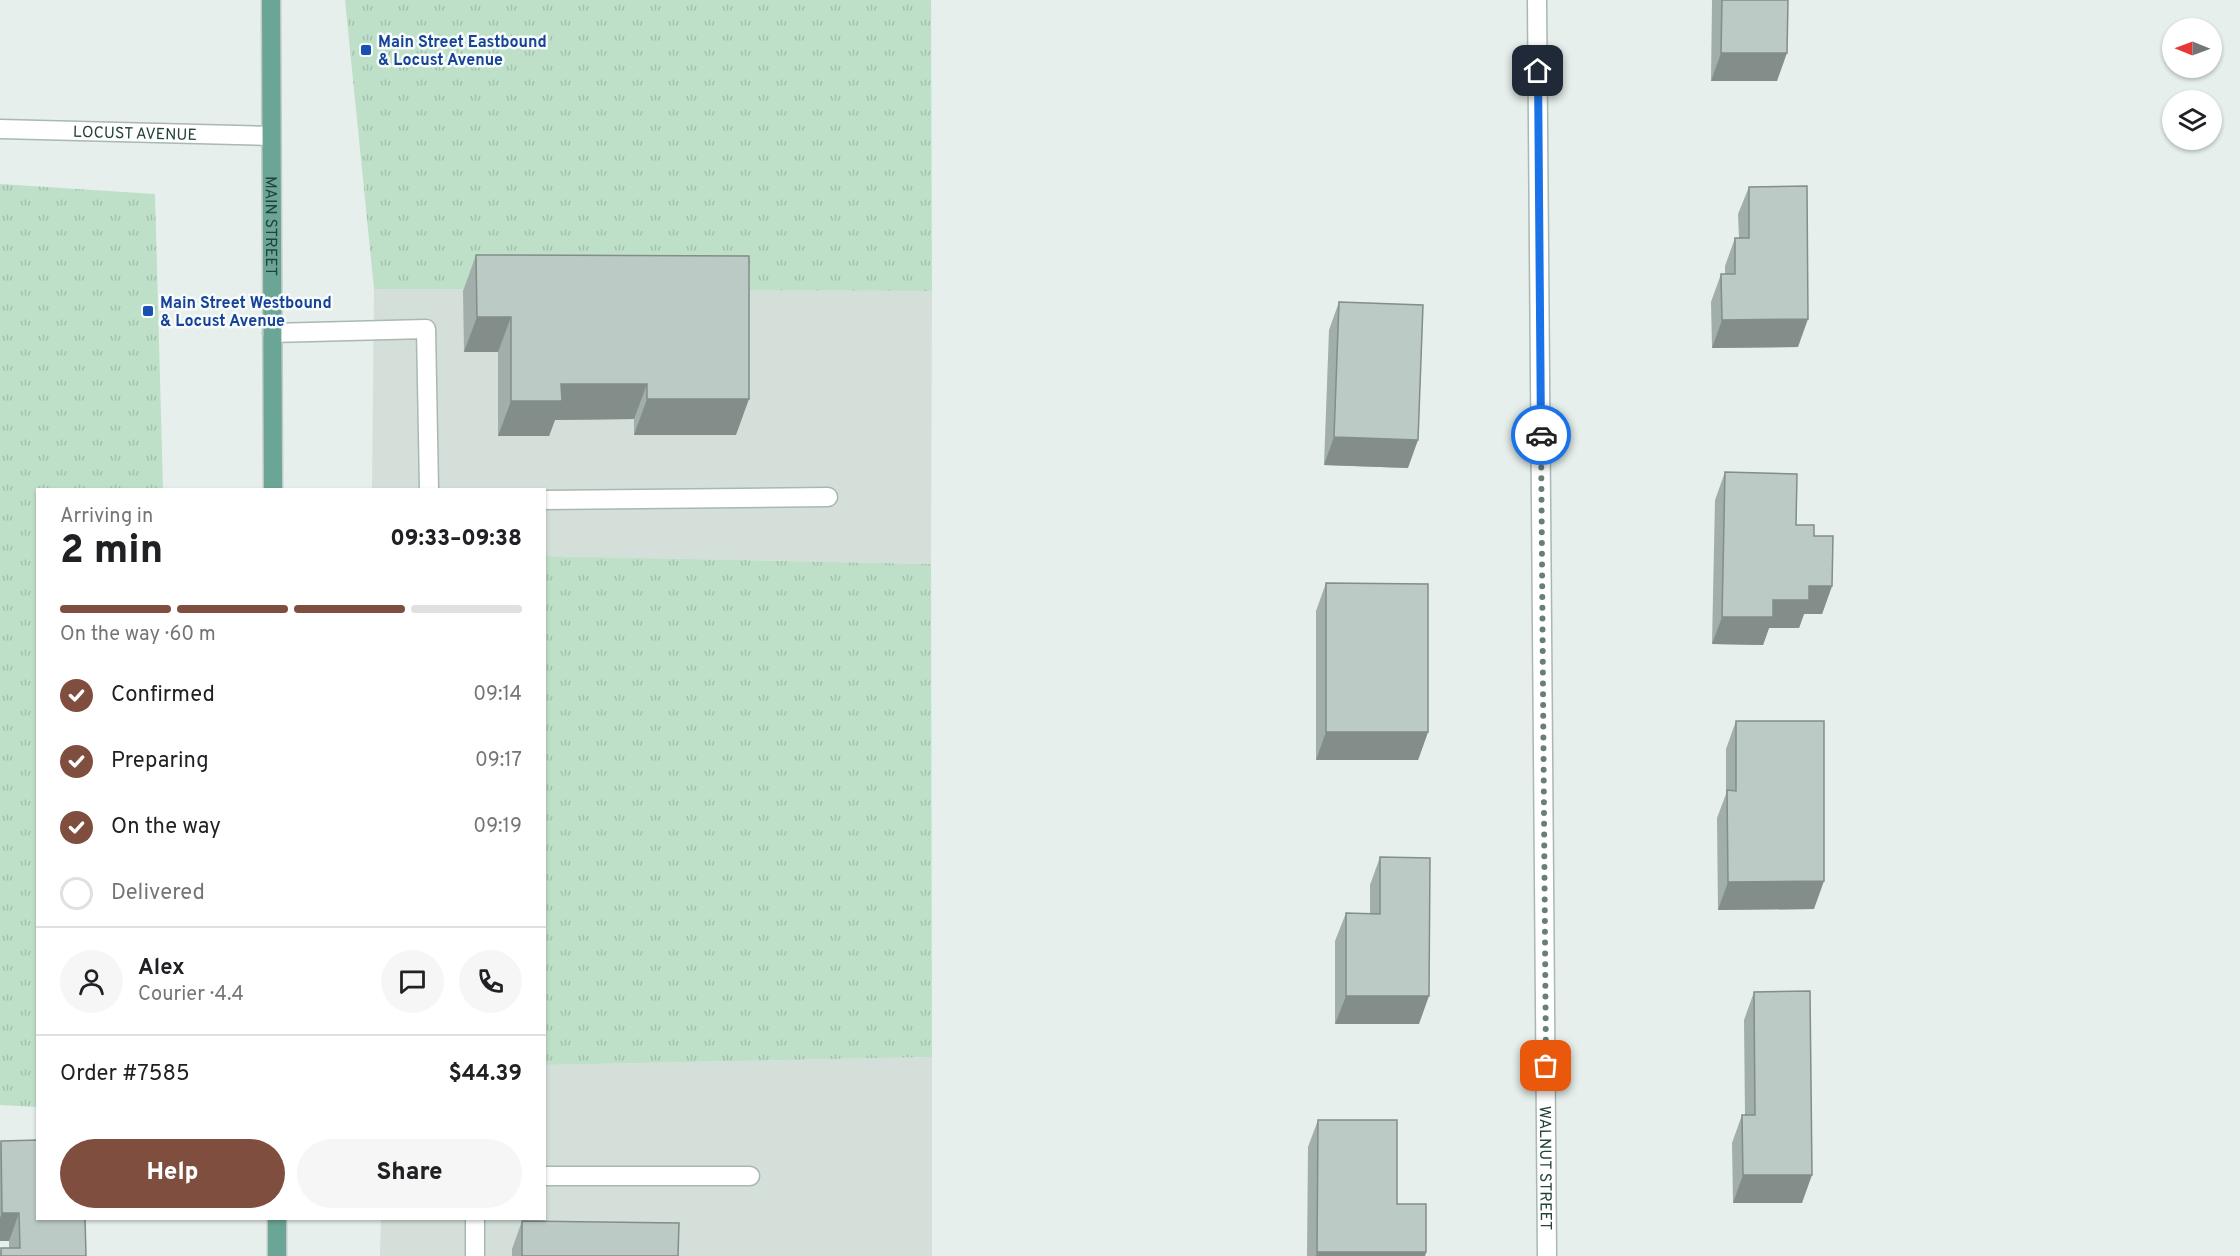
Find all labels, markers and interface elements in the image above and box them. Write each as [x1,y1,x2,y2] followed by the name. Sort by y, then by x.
[2162,18,2222,78] north arrow
[2162,18,2222,150] map controls
[378,33,547,71] place label: Main Street Eastbound & Locust Avenue
[359,43,373,57] marker: Main Street Eastbound & Locust Avenue
[1512,45,1563,96] pin
[1521,54,1554,87] icon: home
[2162,90,2222,150] button: layers
[73,123,197,146] street label: LOCUST AVENUE
[260,176,280,276] street label: MAIN STREET
[160,294,332,332] place label: Main Street Westbound & Locust Avenue
[141,304,155,318] marker: Main Street Westbound & Locust Avenue
[1511,405,1571,465] courier
[1525,419,1558,452] icon: car
[60,504,153,530] text: Arriving in
[390,526,522,553] text: 09:33–09:38
[60,528,163,577] text: 2 min
[60,622,216,648] text: On the way · 60 m
[60,679,93,712] icon: check
[111,682,215,709] text: Confirmed
[473,682,522,708] text: 09:14
[60,745,93,778] icon: check
[111,748,209,775] text: Preparing
[475,748,522,774] text: 09:17
[60,811,93,844] icon: check
[111,814,221,841] text: On the way
[473,814,522,840] text: 09:19
[111,880,205,907] text: Delivered
[60,950,123,1013] button: person
[381,950,444,1013] button: chat
[459,950,522,1013] button: phone
[138,955,185,982] text: Alex
[138,982,244,1008] text: Courier · 4.4
[1520,1040,1571,1091] pin
[1529,1049,1562,1082] icon: bag
[60,1061,190,1088] text: Order #7585
[448,1061,522,1088] text: $44.39
[1534,1106,1555,1230] street label: WALNUT STREET
[60,1139,285,1208] button: Help
[297,1139,522,1208] button: Share

